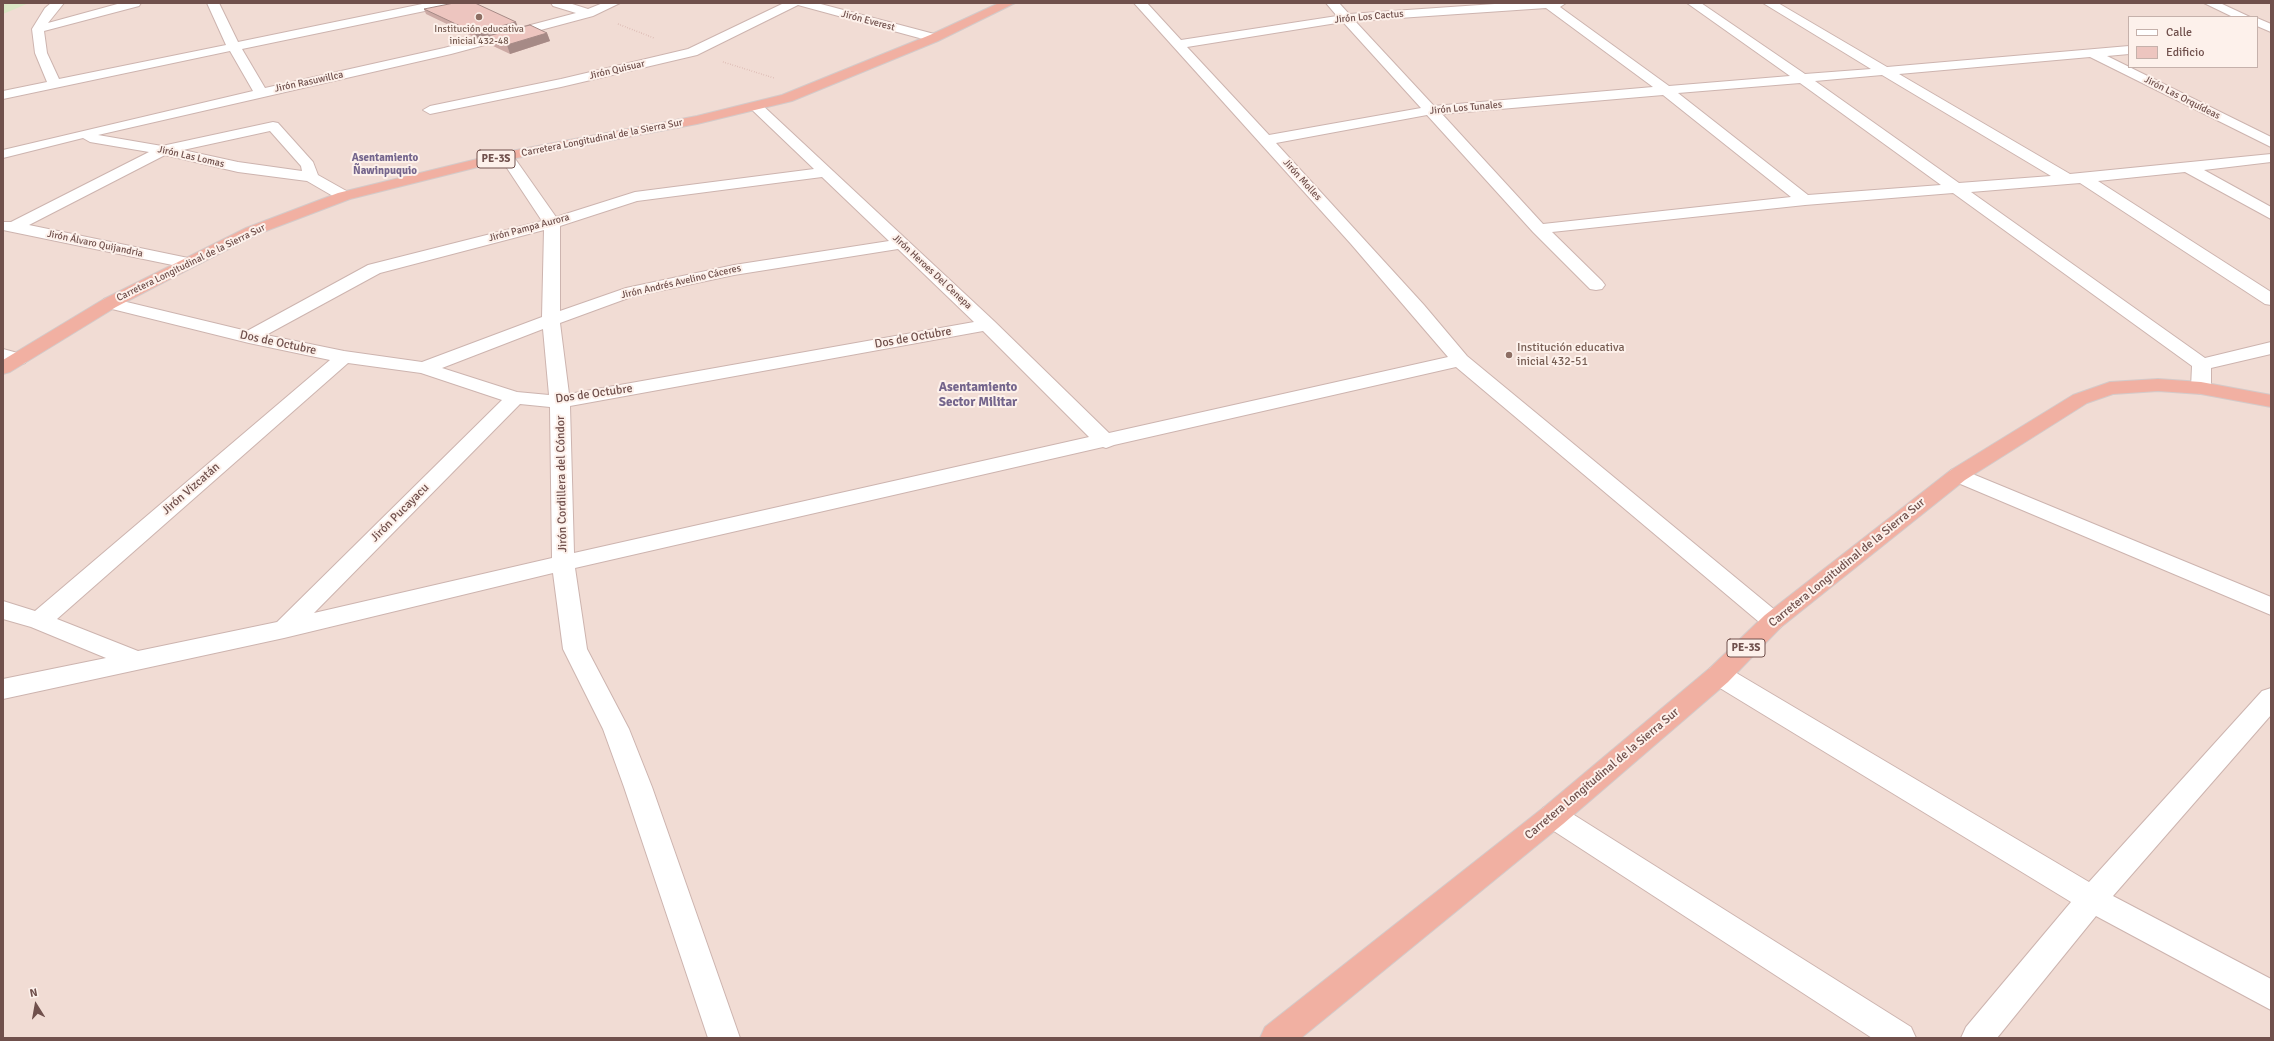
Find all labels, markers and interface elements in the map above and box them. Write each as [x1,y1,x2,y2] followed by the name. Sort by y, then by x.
[840,8,896,34] street label: Jirón Everest
[1334,8,1404,26] street label: Jirón Los Cactus
[474,12,484,22] marker: Institución educativa inicial 432-48
[2128,16,2258,68] legend
[434,23,524,46] place label: Institución educativa inicial 432-48
[2166,25,2192,40] text: Calle
[2166,45,2204,60] text: Edificio
[588,58,646,82] street label: Jirón Quisuar
[274,69,344,95] street label: Jirón Rasuwillca
[2142,74,2222,122] street label: Jirón Las Orquídeas
[1429,99,1503,117] street label: Jirón Los Tunales
[520,116,684,160] street label: Carretera Longitudinal de la Sierra Sur
[157,144,225,170] street label: Jirón Las Lomas
[477,150,515,168] road number: PE-3S
[352,151,418,177] district label: Asentamiento Ñawinpuquio
[1280,157,1324,203] street label: Jirón Molles
[487,211,571,245] street label: Jirón Pampa Aurora
[115,222,267,304] street label: Carretera Longitudinal de la Sierra Sur
[46,228,144,260] street label: Jirón Álvaro Quijandria
[890,232,974,312] street label: Jirón Heroes Del Cenepa
[620,262,742,302] street label: Jirón Andrés Avelino Cáceres
[873,324,953,352] street label: Dos de Octubre
[238,328,318,358] street label: Dos de Octubre
[1517,341,1624,369] place label: Institución educativa inicial 432-51
[1504,350,1514,360] marker: Institución educativa inicial 432-51
[939,380,1017,411] district label: Asentamiento Sector Militar
[554,381,634,407] street label: Dos de Octubre
[554,415,570,553] street label: Jirón Cordillera del Cóndor
[159,460,223,518] street label: Jirón Vizcatán
[368,481,432,545] street label: Jirón Pucayacu
[1766,496,1928,630] street label: Carretera Longitudinal de la Sierra Sur
[1727,639,1765,657] road number: PE-3S
[1522,705,1682,843] street label: Carretera Longitudinal de la Sierra Sur
[16,985,56,1025] north arrow
[29,986,39,1000] text: N

